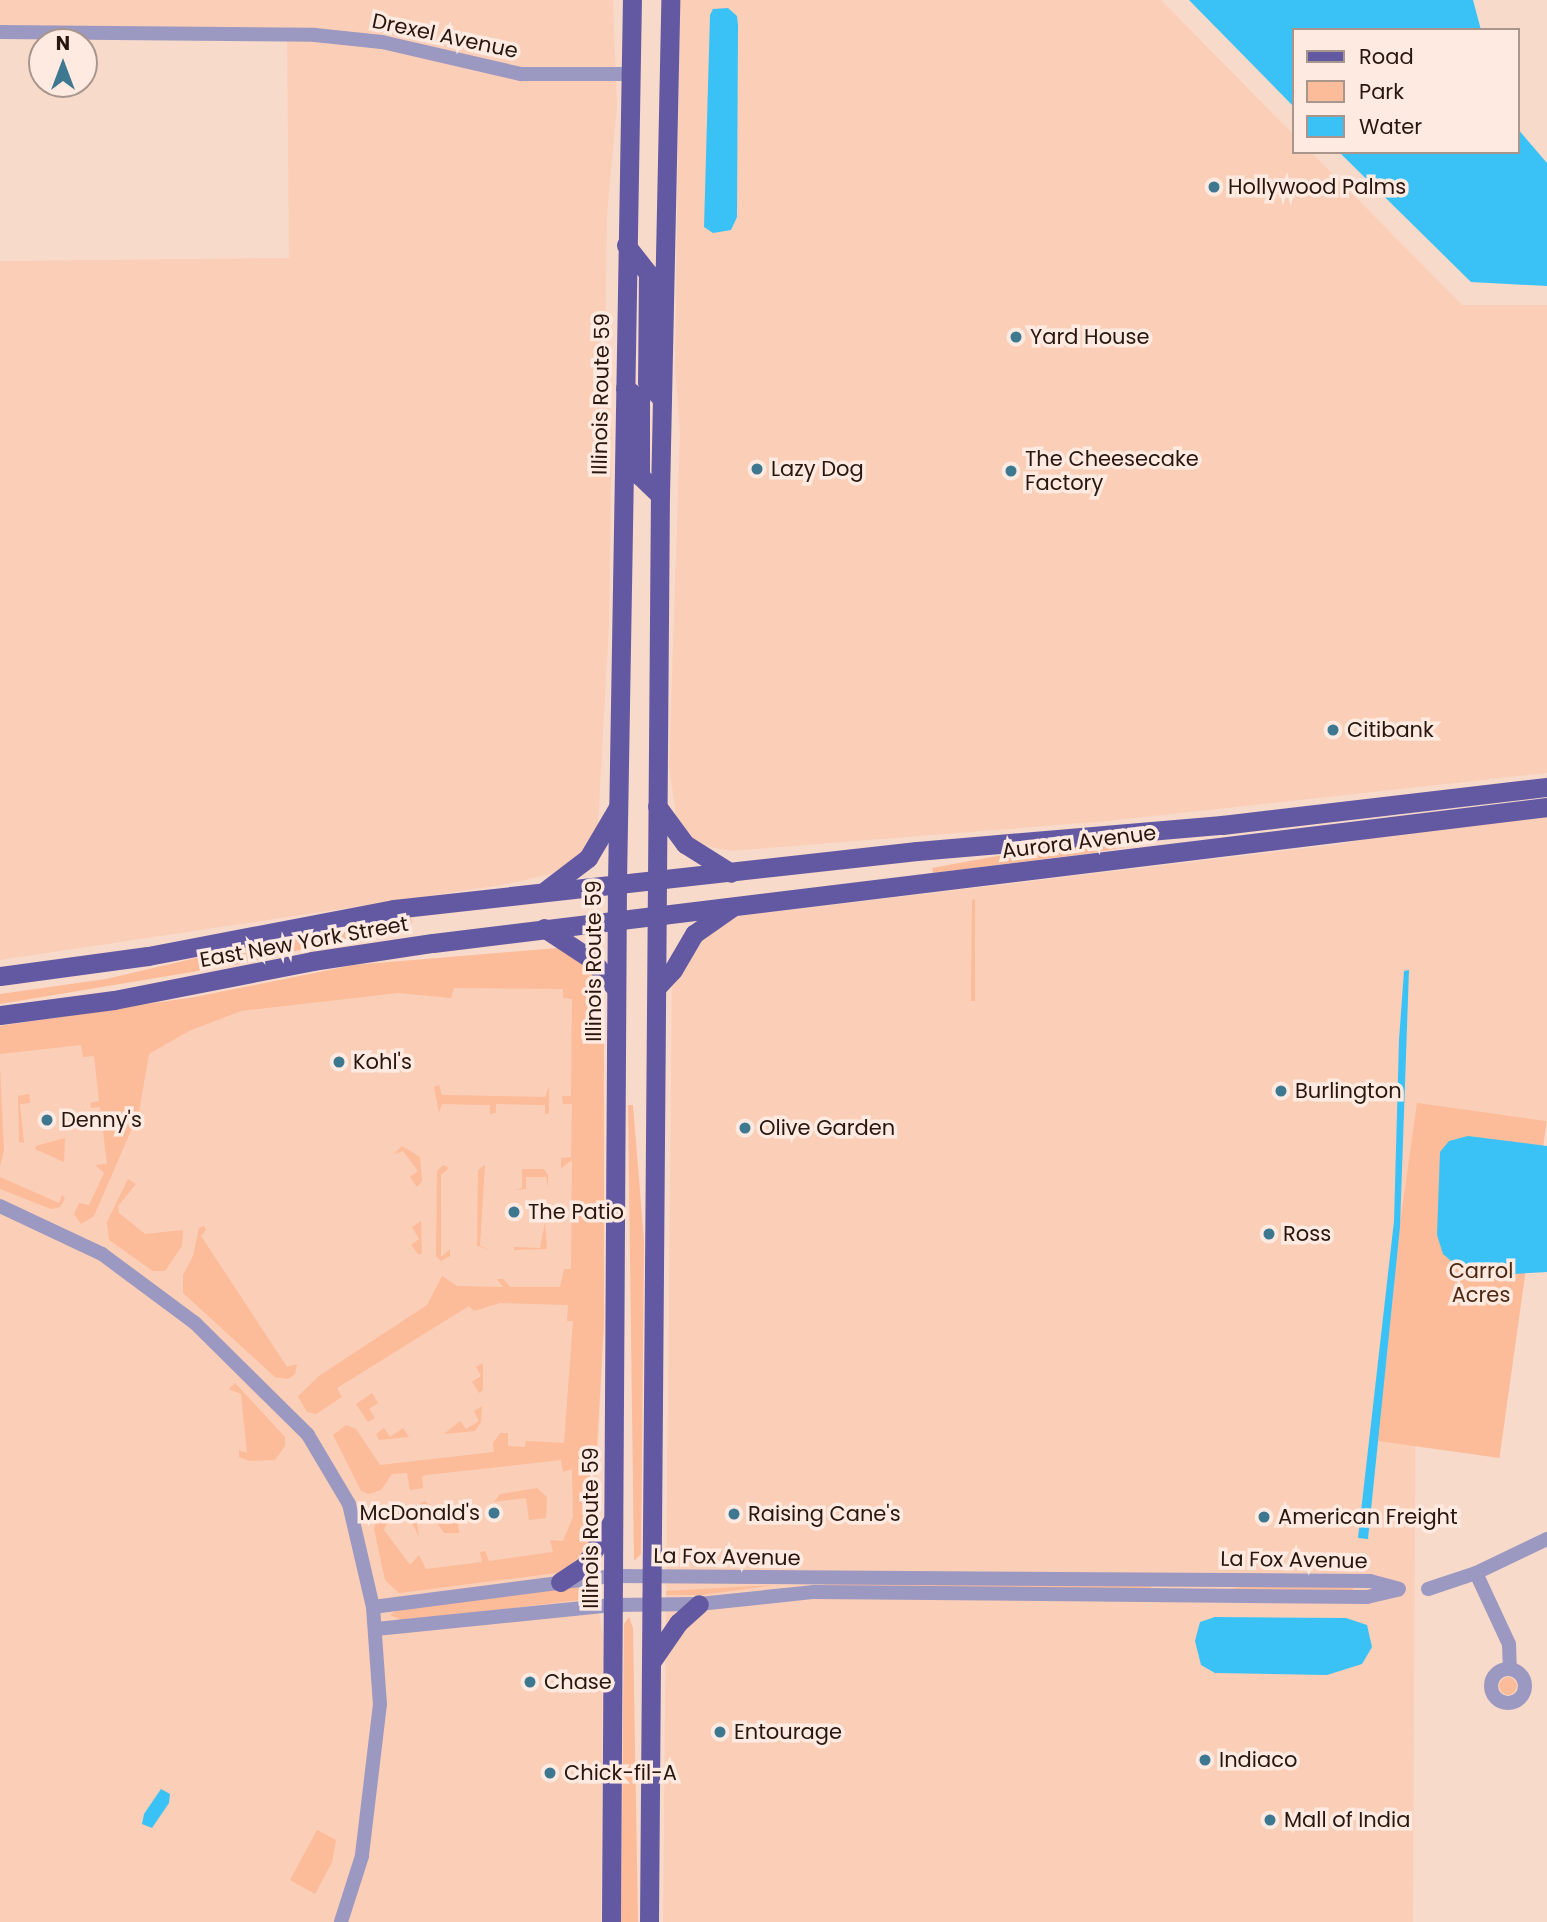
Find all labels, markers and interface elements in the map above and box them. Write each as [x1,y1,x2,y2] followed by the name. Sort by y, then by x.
[370,8,520,64] street label: Drexel Avenue
[28,28,98,98] north arrow
[1292,28,1519,154] legend
[56,30,70,57] text: N
[1359,42,1414,71] text: Road
[1359,77,1404,106] text: Park
[1359,112,1422,141] text: Water
[1228,174,1406,200] place label: Hollywood Palms
[1206,179,1222,195] marker: Hollywood Palms
[587,313,615,475] street label: Illinois Route 59
[1030,324,1149,350] place label: Yard House
[1008,329,1024,345] marker: Yard House
[1025,446,1199,496] place label: The Cheesecake Factory
[771,456,864,482] place label: Lazy Dog
[749,461,765,477] marker: Lazy Dog
[1003,463,1019,479] marker: The Cheesecake Factory
[1347,717,1434,743] place label: Citibank
[1325,722,1341,738] marker: Citibank
[1000,820,1158,864] street label: Aurora Avenue
[581,880,607,1042] street label: Illinois Route 59
[198,911,410,973] street label: East New York Street
[353,1049,412,1075] place label: Kohl's
[331,1054,347,1070] marker: Kohl's
[1295,1078,1402,1104] place label: Burlington
[1273,1083,1289,1099] marker: Burlington
[61,1107,142,1133] place label: Denny's
[39,1112,55,1128] marker: Denny's
[759,1115,895,1141] place label: Olive Garden
[737,1120,753,1136] marker: Olive Garden
[528,1199,624,1225] place label: The Patio
[506,1204,522,1220] marker: The Patio
[1283,1221,1331,1247] place label: Ross
[1261,1226,1277,1242] marker: Ross
[1449,1258,1513,1308] park label: Carrol Acres
[578,1447,604,1609] street label: Illinois Route 59
[360,1500,480,1526] place label: McDonald's
[748,1501,901,1527] place label: Raising Cane's
[1278,1504,1458,1530] place label: American Freight
[486,1505,502,1521] marker: McDonald's
[726,1506,742,1522] marker: Raising Cane's
[1256,1509,1272,1525] marker: American Freight
[653,1543,801,1571] street label: La Fox Avenue
[1220,1546,1368,1574] street label: La Fox Avenue
[544,1669,612,1695] place label: Chase
[522,1674,538,1690] marker: Chase
[734,1719,842,1745] place label: Entourage
[712,1724,728,1740] marker: Entourage
[1219,1747,1297,1773] place label: Indiaco
[1197,1752,1213,1768] marker: Indiaco
[564,1760,677,1786] place label: Chick-fil-A
[542,1765,558,1781] marker: Chick-fil-A
[1284,1807,1410,1833] place label: Mall of India
[1262,1812,1278,1828] marker: Mall of India

